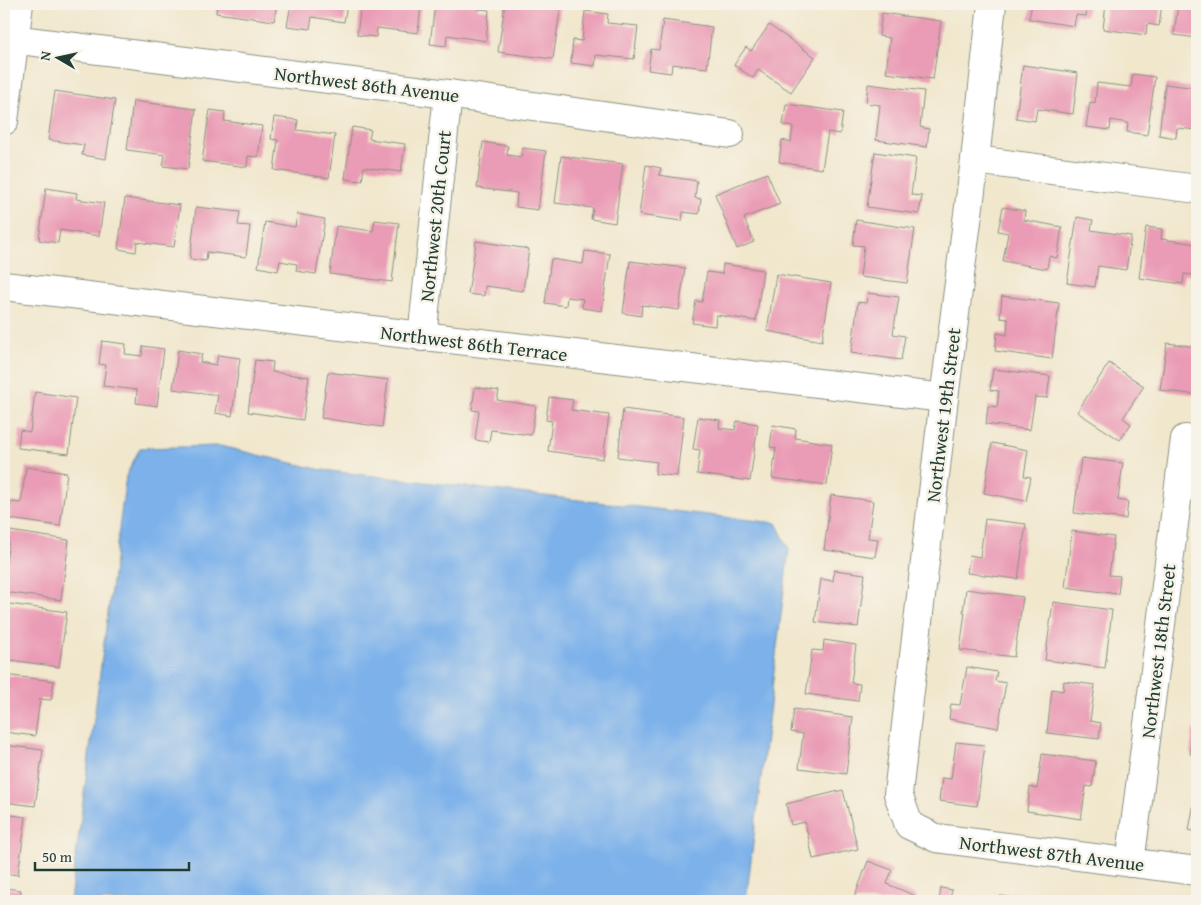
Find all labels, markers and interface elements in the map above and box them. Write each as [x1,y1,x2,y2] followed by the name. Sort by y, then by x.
[32,32,82,82] north arrow
[35,49,56,62] text: N
[273,59,461,109] street label: Northwest 86th Avenue
[412,128,458,303] street label: Northwest 20th Court
[379,318,569,368] street label: Northwest 86th Terrace
[918,326,968,504] street label: Northwest 19th Street
[1133,562,1183,740] street label: Northwest 18th Street
[958,828,1146,878] street label: Northwest 87th Avenue
[35,840,189,872] scale bar
[42,846,73,867] text: 50 m

